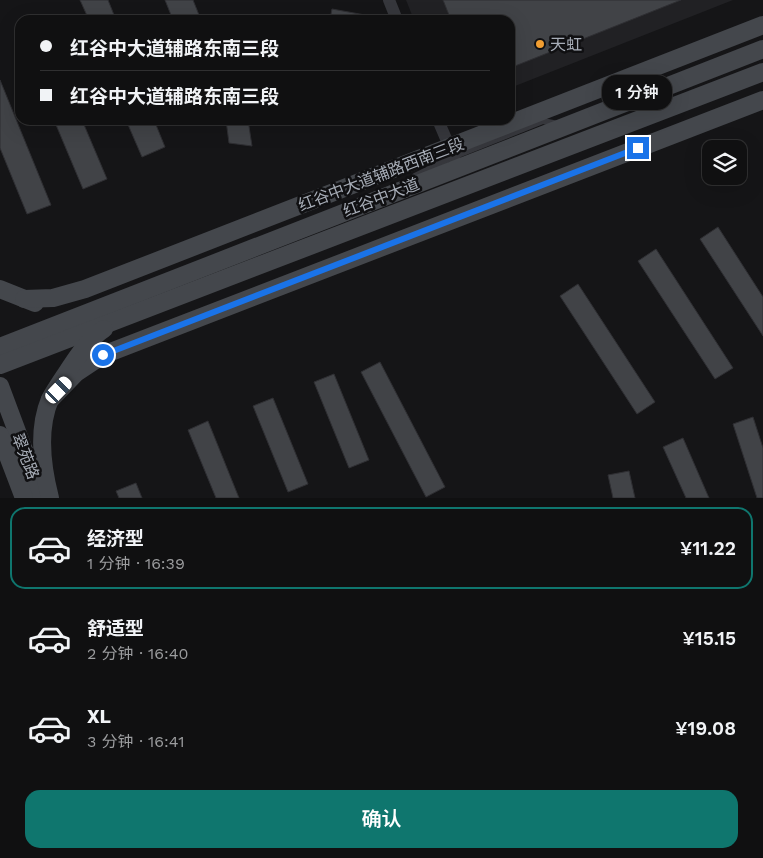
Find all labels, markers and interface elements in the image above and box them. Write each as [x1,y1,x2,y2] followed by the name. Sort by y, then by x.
[550,35,582,54] place label: 天虹
[70,37,279,60] text: 红谷中大道辅路东南三段
[534,38,546,50] marker: 天虹
[603,76,673,110] callout: 1 分钟
[615,83,659,102] text: 1 分钟
[70,85,279,108] text: 红谷中大道辅路东南三段
[295,134,467,214] street label: 红谷中大道辅路西南三段
[627,137,649,159] route end
[702,140,747,185] map controls
[702,140,747,185] button: layers
[340,174,422,220] street label: 红谷中大道
[92,344,114,366] route start
[43,374,74,406] car
[8,430,43,482] street label: 翠苑路
[27,526,72,571] icon: car
[87,527,144,550] text: 经济型
[680,537,736,560] text: ¥11.22
[87,554,185,573] text: 1 分钟 · 16:39
[27,616,72,661] icon: car
[87,617,144,640] text: 舒适型
[682,627,736,650] text: ¥15.15
[87,644,188,663] text: 2 分钟 · 16:40
[87,705,111,728] text: XL
[27,706,72,751] icon: car
[675,717,736,740] text: ¥19.08
[87,732,184,751] text: 3 分钟 · 16:41
[25,790,738,848] button: 确认

